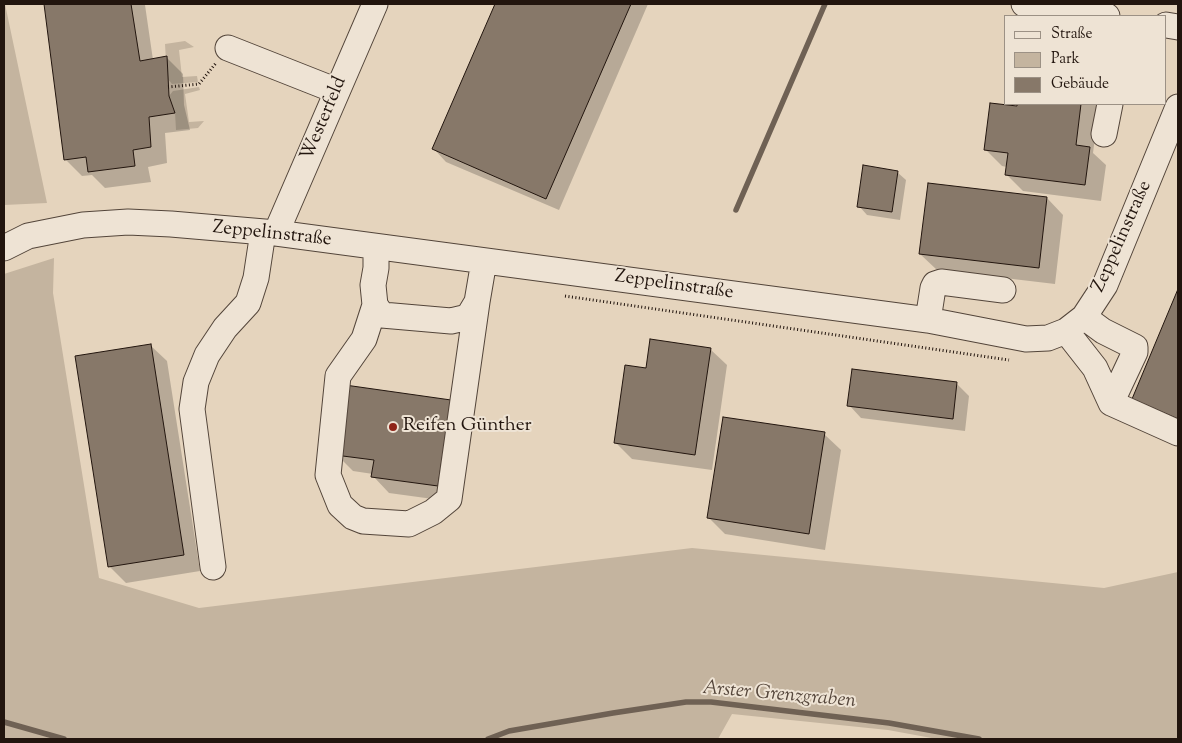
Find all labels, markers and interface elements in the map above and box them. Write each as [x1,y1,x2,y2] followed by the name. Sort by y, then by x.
[1004,15,1167,105] legend
[1051,24,1093,45] text: Straße
[1051,49,1080,70] text: Park
[297,74,353,164] street label: Westerfeld
[1051,74,1109,95] text: Gebäude
[1088,178,1158,296] street label: Zeppelinstraße
[211,217,333,253] street label: Zeppelinstraße
[613,266,735,306] street label: Zeppelinstraße
[403,416,532,438] place label: Reifen Günther
[387,421,399,433] marker: Reifen Günther
[701,677,857,715] water label: Arster Grenzgraben

